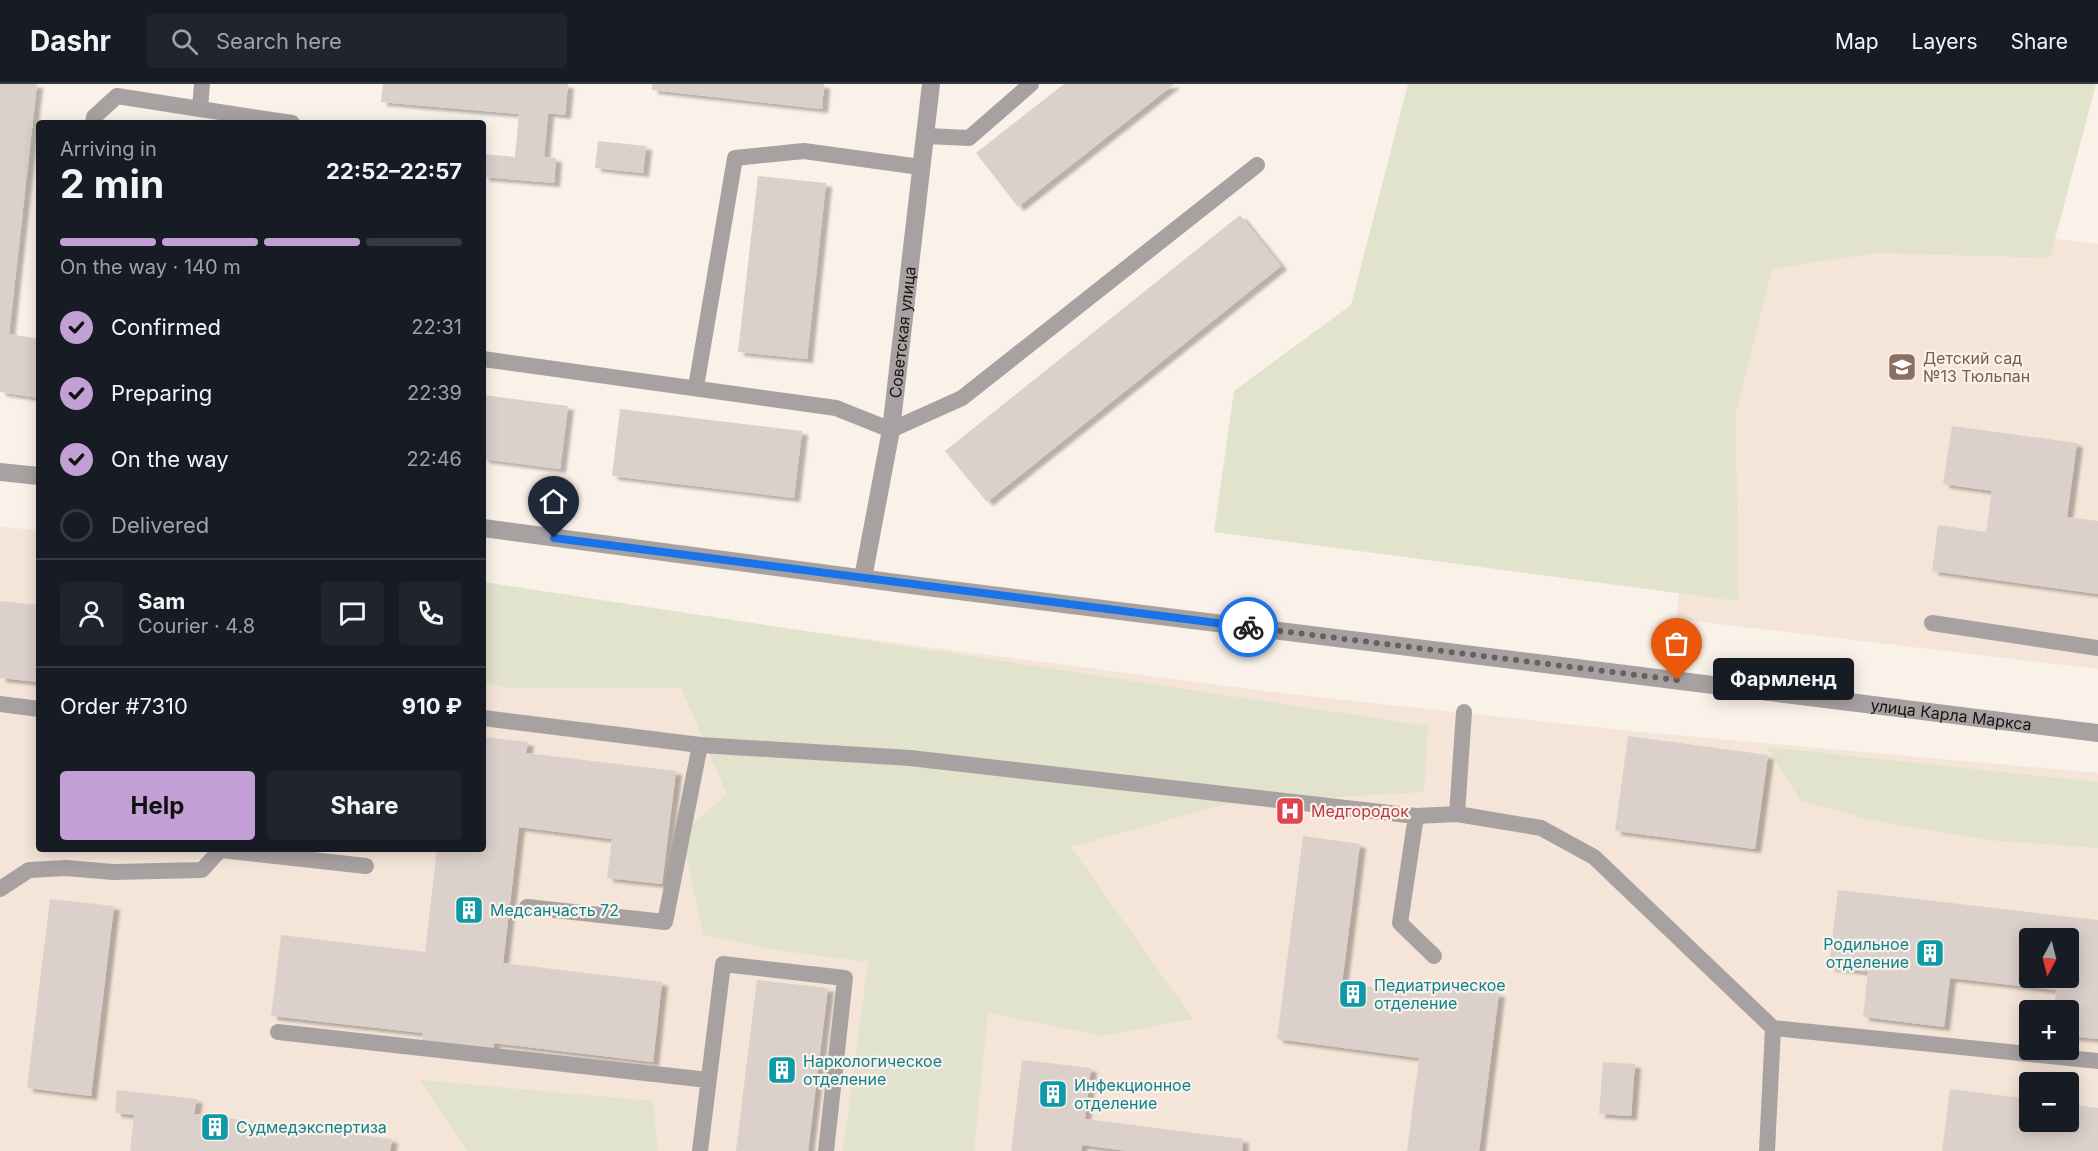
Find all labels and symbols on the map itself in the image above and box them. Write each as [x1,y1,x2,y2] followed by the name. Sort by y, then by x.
[885,265,920,399] street label: Советская улица
[1923,348,2030,386] place label: Детский сад №13 Тюльпан
[1886,351,1918,383] school or university icon: Детский сад №13 Тюльпан
[528,476,579,538] pin
[1218,597,1278,657] courier
[1651,618,1702,680] pin
[1713,659,1854,701] callout: Фармленд
[1870,695,2033,735] street label: улица Карла Маркса
[1274,795,1306,827] hospital icon: Медгородок
[1311,801,1409,821] place label: Медгородок
[453,894,485,926] building icon: Медсанчасть 72
[490,900,619,920] place label: Медсанчасть 72
[2019,928,2079,988] north arrow
[1823,934,1909,972] place label: Родильное отделение
[1914,937,1946,969] building icon: Родильное отделение
[1374,975,1506,1013] place label: Педиатрическое отделение
[1337,978,1369,1010] building icon: Педиатрическое отделение
[803,1051,942,1089] place label: Наркологическое отделение
[766,1054,798,1086] building icon: Наркологическое отделение
[1074,1075,1191,1113] place label: Инфекционное отделение
[1037,1078,1069,1110] building icon: Инфекционное отделение
[199,1111,231,1143] building icon: Судмедэкспертиза
[236,1117,387,1137] place label: Судмедэкспертиза

